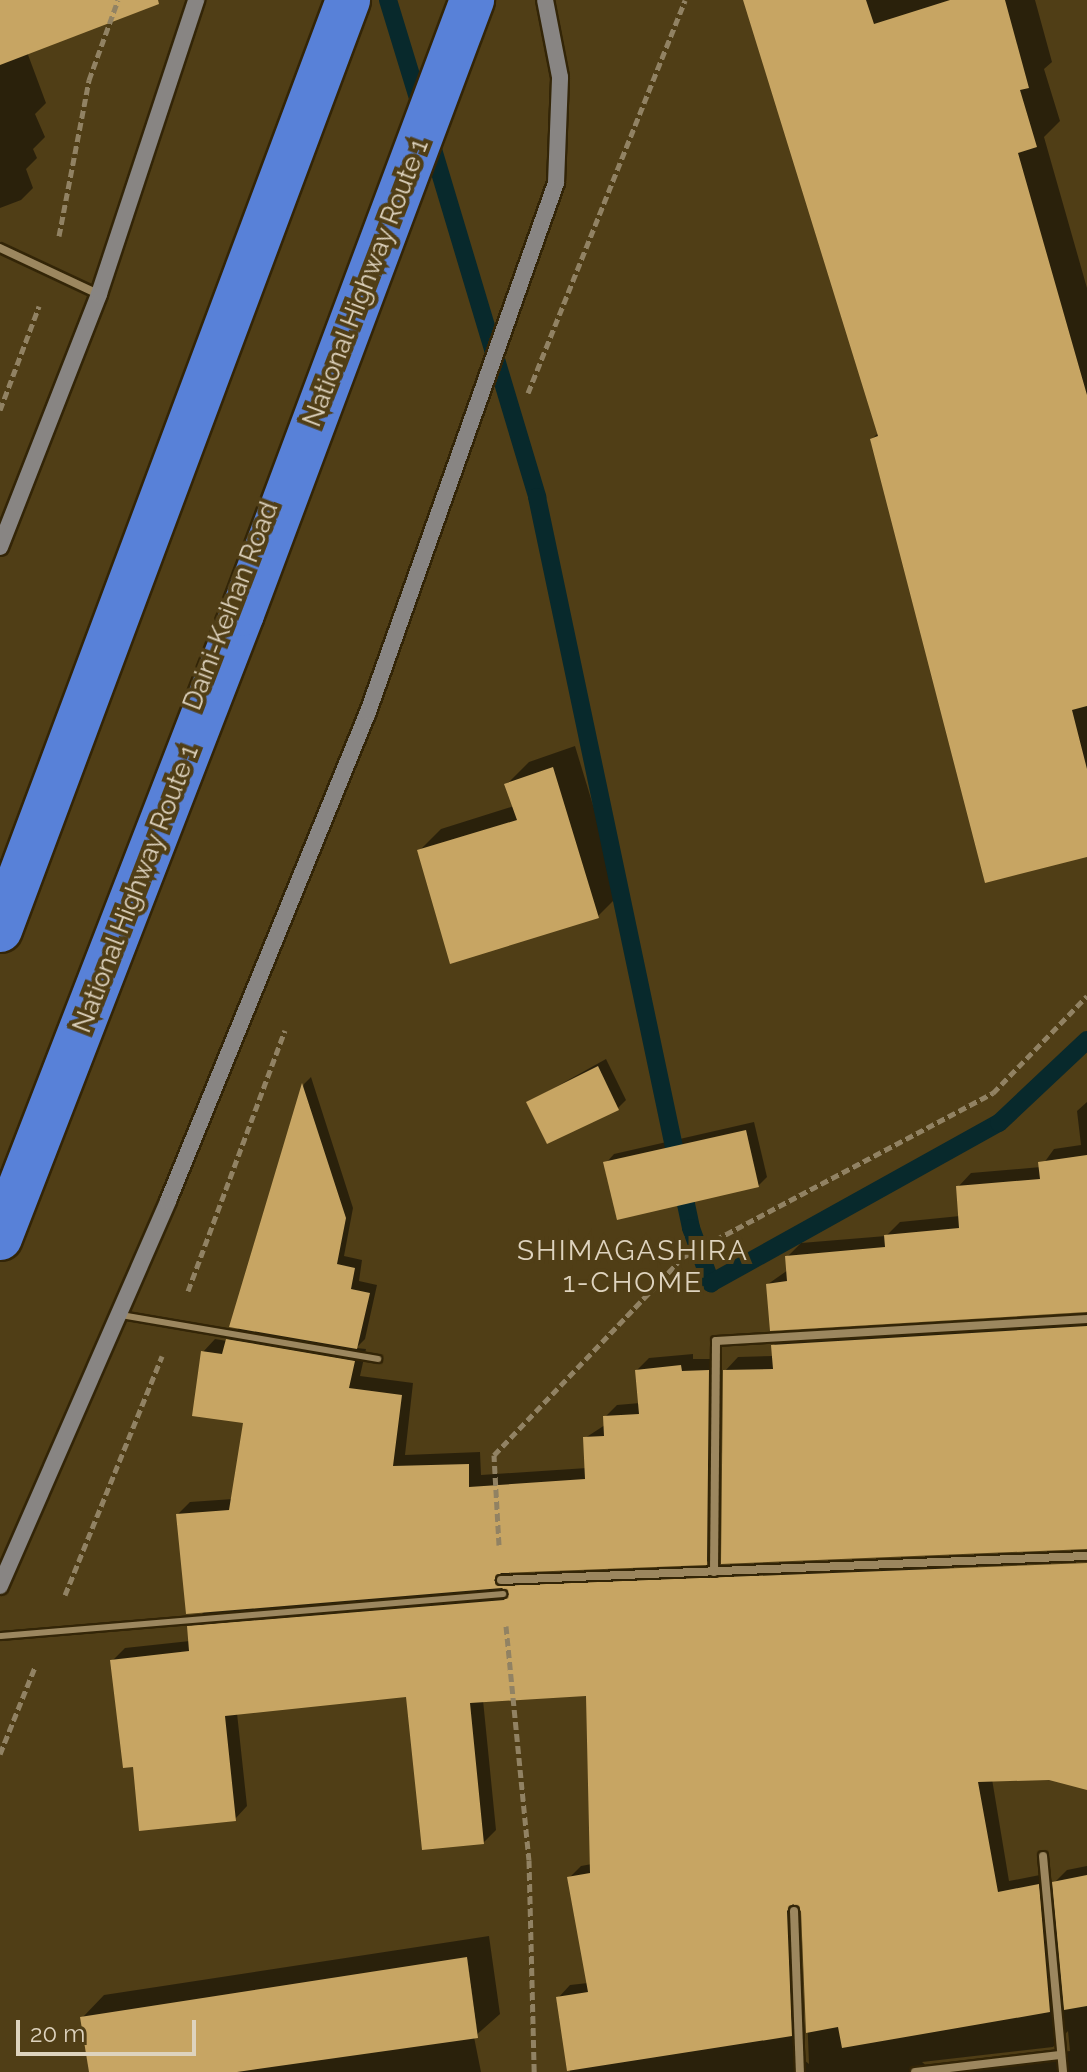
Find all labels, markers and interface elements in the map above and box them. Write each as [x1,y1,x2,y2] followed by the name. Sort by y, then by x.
[296,134,436,432] street label: National Highway Route 1
[177,498,285,714] street label: Daini-Keihan Road
[66,740,206,1038] street label: National Highway Route 1
[517,1234,749,1300] district label: SHIMAGASHIRA 1-CHOME
[20,2004,200,2054] scale bar
[30,2019,85,2048] text: 20 m

